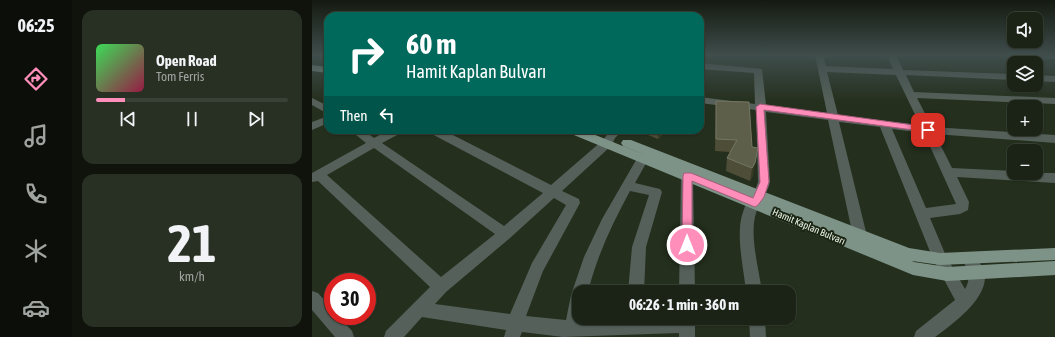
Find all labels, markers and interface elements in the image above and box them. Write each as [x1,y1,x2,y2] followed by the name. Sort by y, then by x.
[1007,12,1043,180] map controls
[1007,12,1043,48] button: sound
[17,15,55,36] text: 06:25
[340,28,392,80] icon: right
[406,28,456,60] text: 60 m
[156,52,217,69] text: Open Road
[1007,56,1043,92] button: layers
[406,61,546,82] text: Hamit Kaplan Bulvarı
[22,65,50,93] icon: directions
[156,69,204,84] text: Tom Ferris
[1007,100,1043,136] button: +
[376,104,398,126] icon: left
[340,107,368,124] text: Then
[117,108,139,130] icon: previous
[181,108,203,130] icon: pause
[245,108,267,130] icon: next
[911,113,945,147] pin
[917,119,939,141] icon: arrive
[22,122,50,150] icon: music
[1007,144,1043,180] button: −
[22,180,50,208] icon: phone
[771,206,847,247] street label: Hamit Kaplan Bulvarı
[168,213,216,273] text: 21
[666,224,708,266] position arrow
[22,237,50,265] icon: climate
[179,269,205,284] text: km/h
[324,273,376,325] speed limit sign: 30
[22,294,50,322] icon: car
[629,296,739,313] text: 06:26 · 1 min · 360 m

